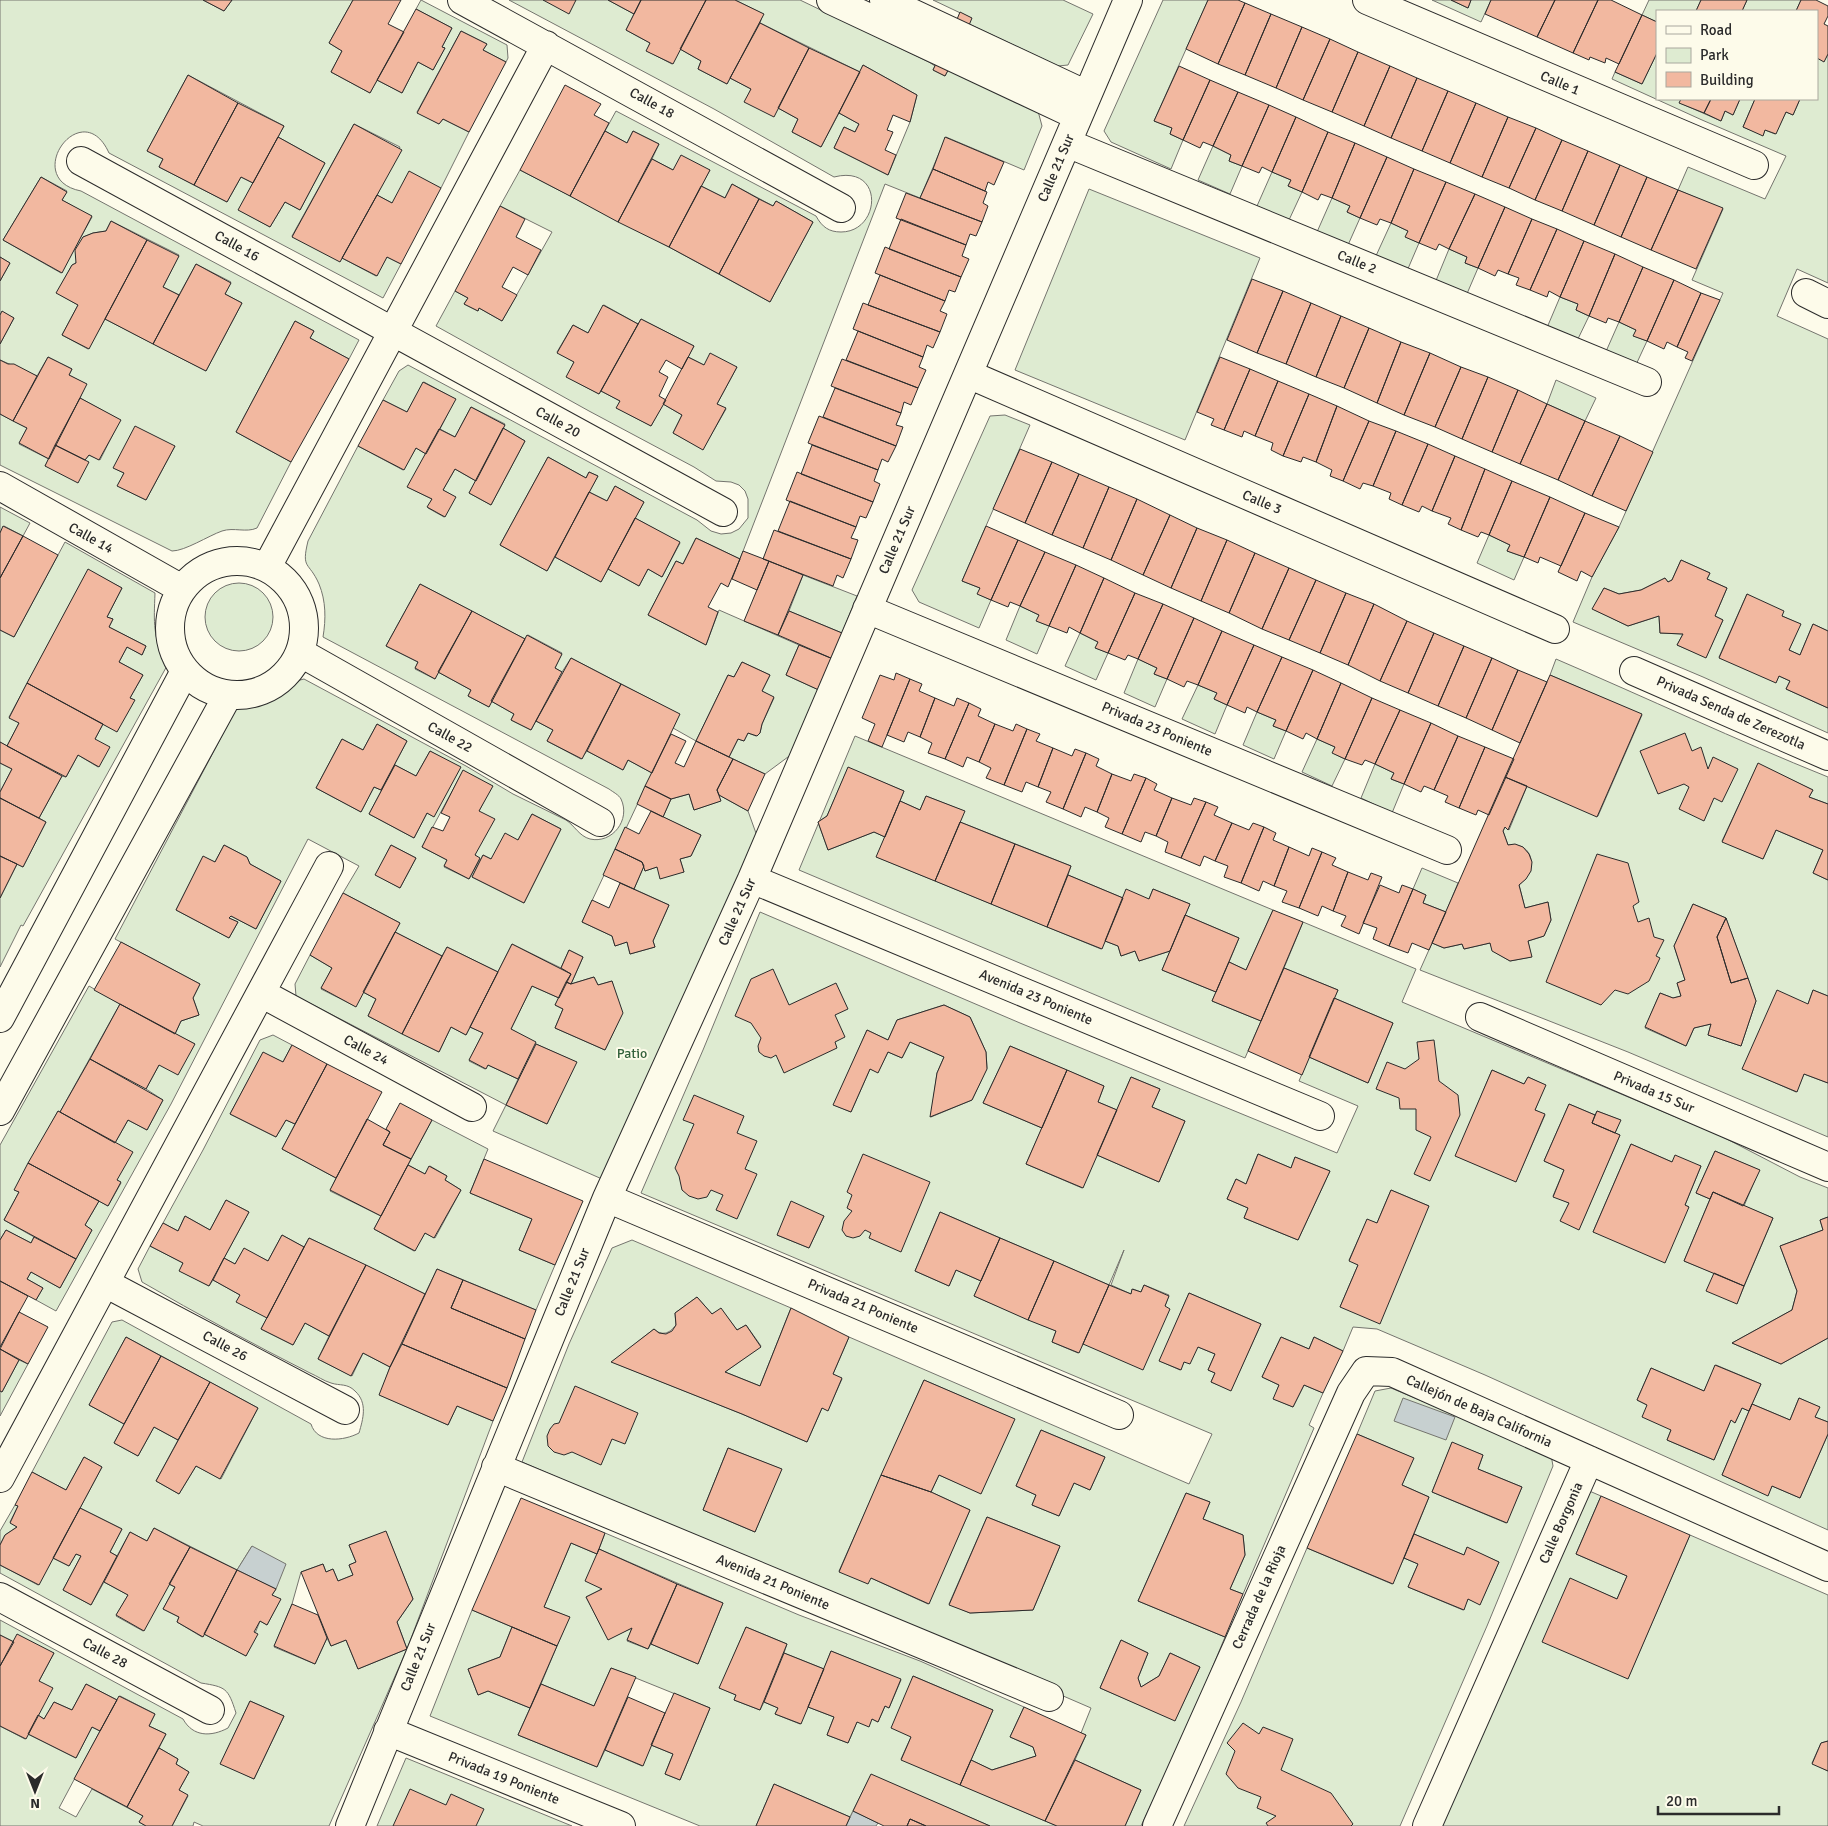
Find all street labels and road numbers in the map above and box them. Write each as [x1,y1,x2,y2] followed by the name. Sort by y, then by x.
[1538,67,1582,99] street label: Calle 1
[627,84,677,122] street label: Calle 18
[1034,131,1078,205] street label: Calle 21 Sur
[212,227,262,265] street label: Calle 16
[1335,246,1379,278] street label: Calle 2
[533,403,583,441] street label: Calle 20
[1240,486,1284,518] street label: Calle 3
[875,503,919,577] street label: Calle 21 Sur
[66,519,117,557] street label: Calle 14
[1654,672,1808,754] street label: Privada Senda de Zerezotla
[1099,698,1215,760] street label: Privada 23 Poniente
[425,718,475,756] street label: Calle 22
[715,875,760,948] street label: Calle 21 Sur
[977,965,1095,1029] street label: Avenida 23 Poniente
[341,1031,392,1069] street label: Calle 24
[1611,1067,1698,1117] street label: Privada 15 Sur
[551,1245,594,1319] street label: Calle 21 Sur
[805,1275,921,1337] street label: Privada 21 Poniente
[200,1327,250,1365] street label: Calle 26
[1403,1371,1555,1451] street label: Callejón de Baja California
[1535,1480,1587,1566] street label: Calle Borgonia
[1228,1542,1290,1652] street label: Cerrada de la Rioja
[714,1550,832,1614] street label: Avenida 21 Poniente
[397,1620,440,1694] street label: Calle 21 Sur
[80,1634,130,1672] street label: Calle 28
[446,1748,562,1808] street label: Privada 19 Poniente

